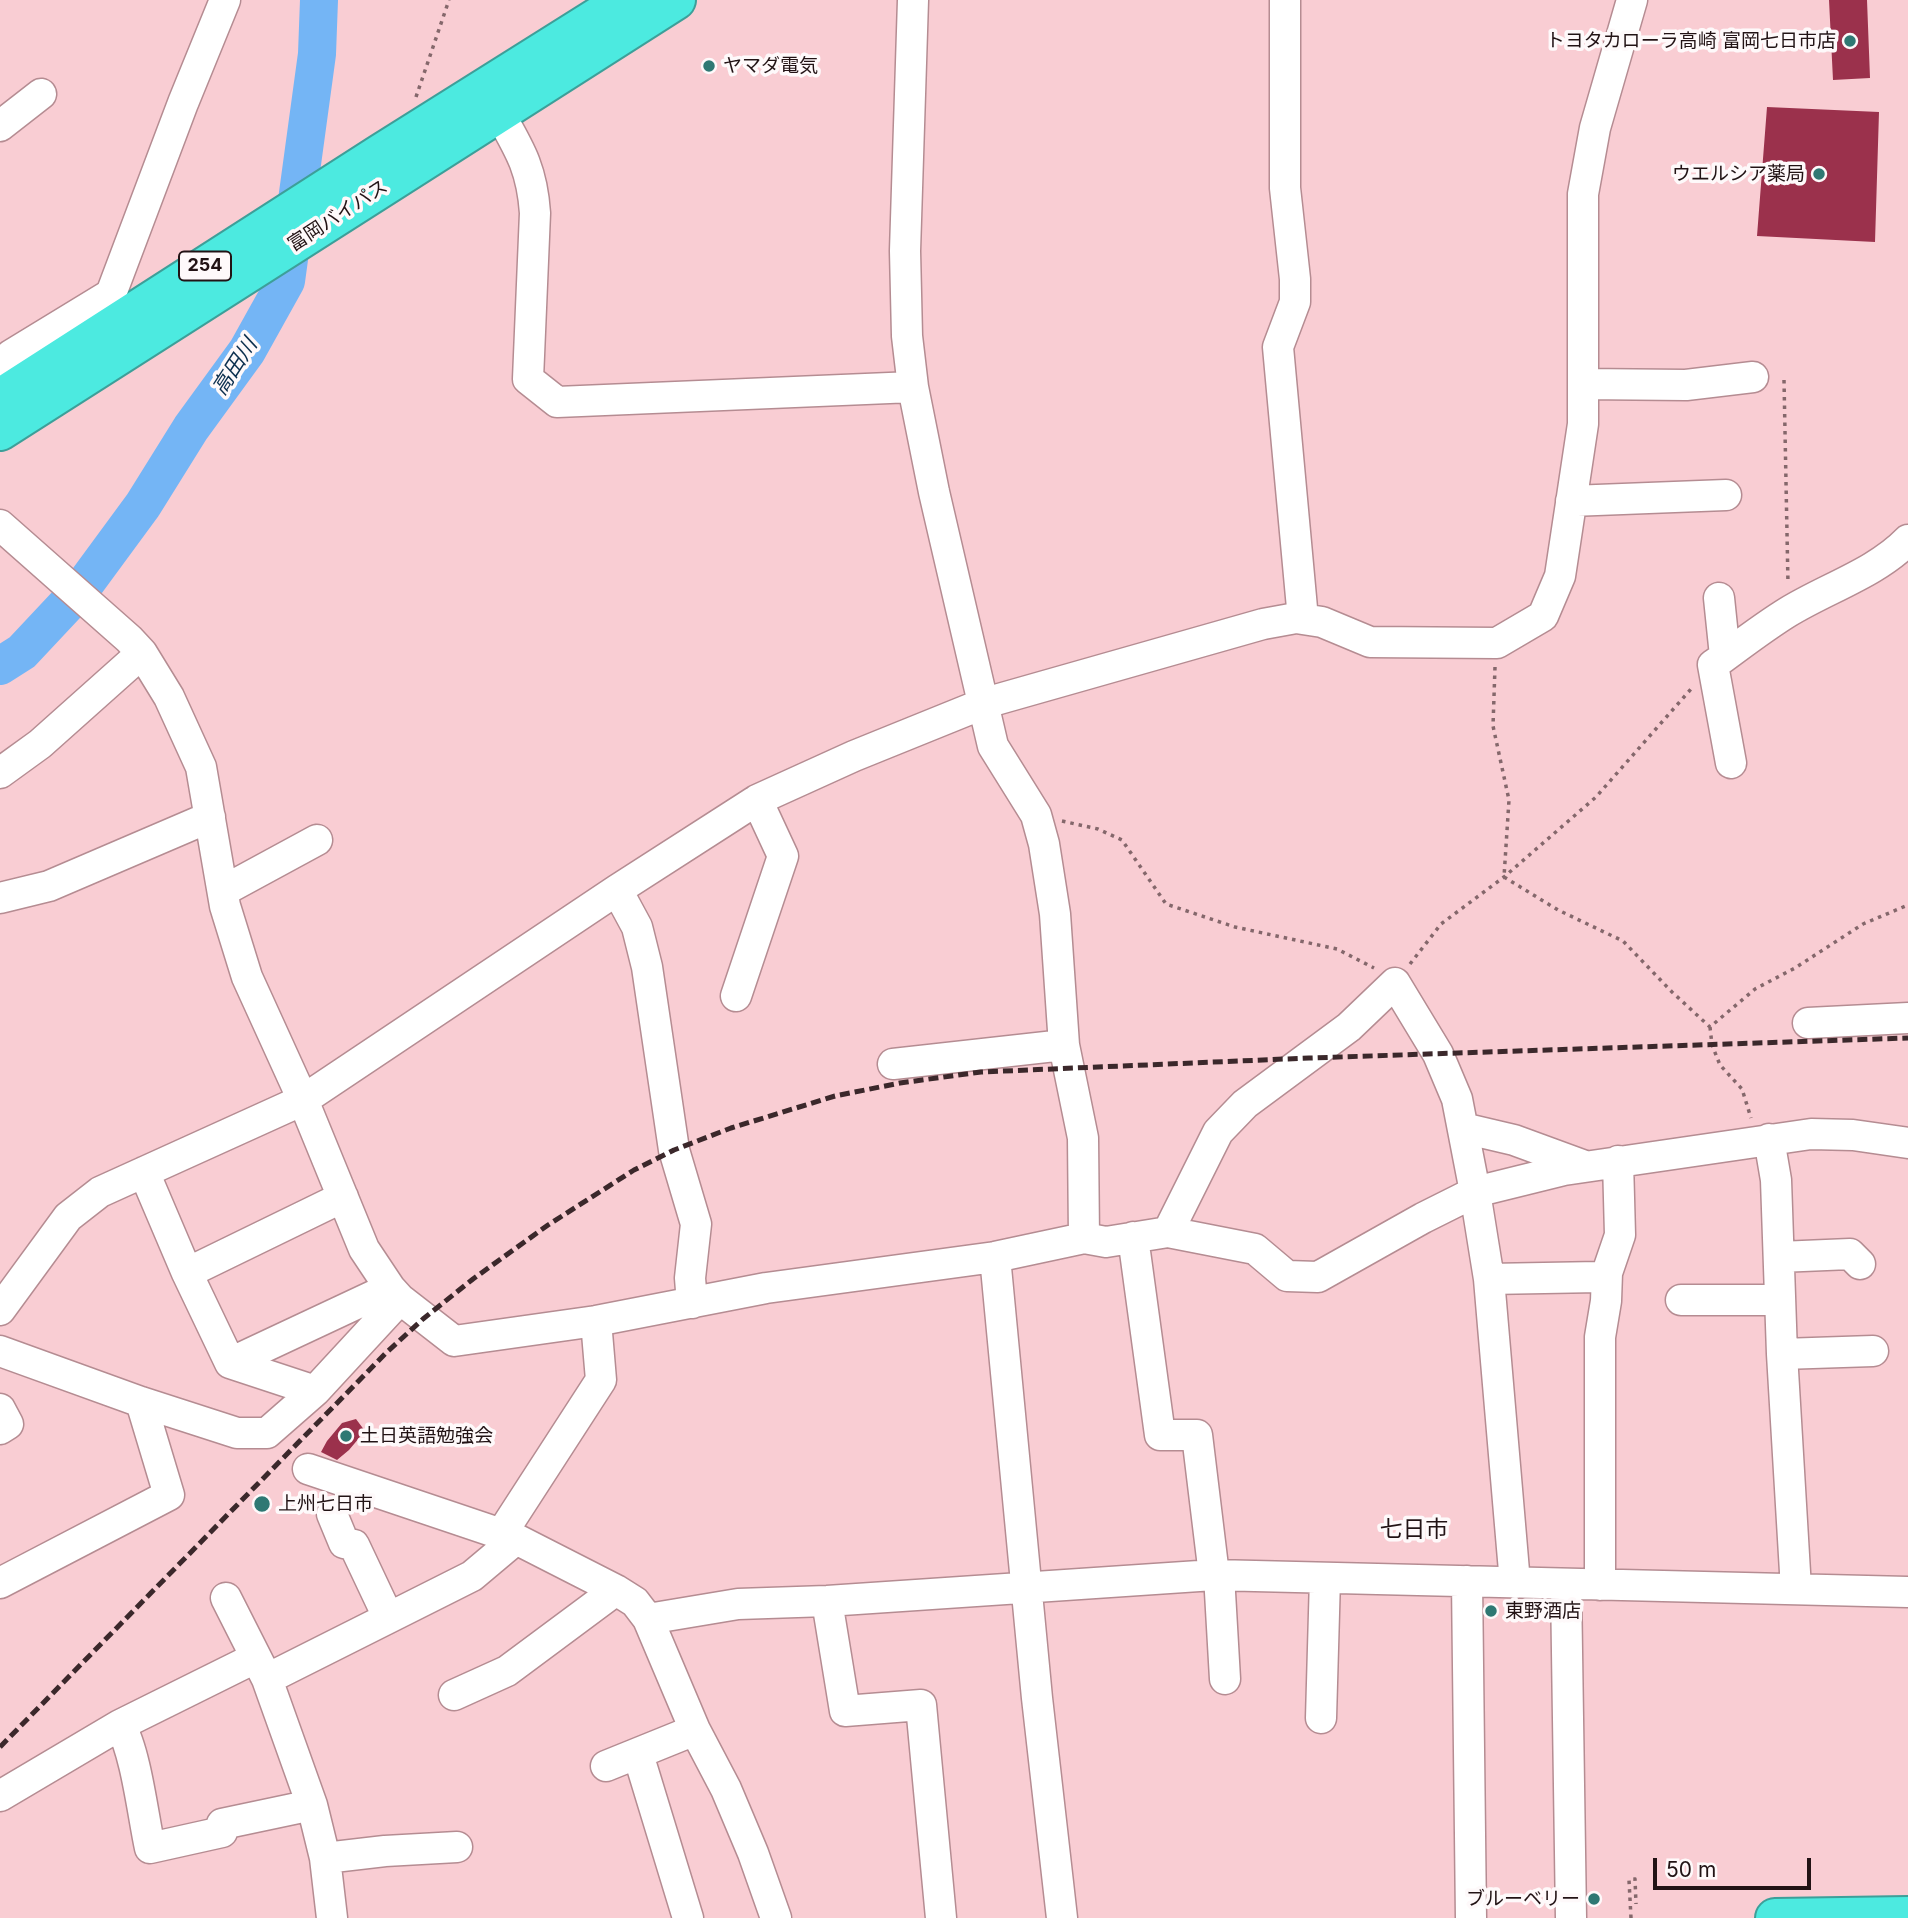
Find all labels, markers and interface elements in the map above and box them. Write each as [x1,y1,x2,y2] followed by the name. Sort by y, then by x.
[1546,30,1836,52] place label: トヨタカローラ高崎 富岡七日市店
[1842,33,1858,49] marker: トヨタカローラ高崎 富岡七日市店
[723,55,818,77] place label: ヤマダ電気
[701,58,717,74] marker: ヤマダ電気
[1672,163,1805,185] place label: ウエルシア薬局
[1811,166,1827,182] marker: ウエルシア薬局
[284,175,392,257] street label: 富岡バイパス
[179,252,231,280] road number: 254
[207,334,263,400] water label: 高田川
[360,1425,493,1447] place label: 土日英語勉強会
[338,1428,354,1444] marker: 土日英語勉強会
[278,1493,373,1515] place label: 上州七日市
[252,1494,272,1514] marker: 上州七日市
[1380,1516,1448,1544] district label: 七日市
[1505,1600,1581,1622] place label: 東野酒店
[1483,1603,1499,1619] marker: 東野酒店
[1656,1844,1814,1888] scale bar
[1666,1857,1716,1882] text: 50 m
[1466,1888,1580,1910] place label: ブルーベリー
[1586,1891,1602,1907] marker: ブルーベリー

